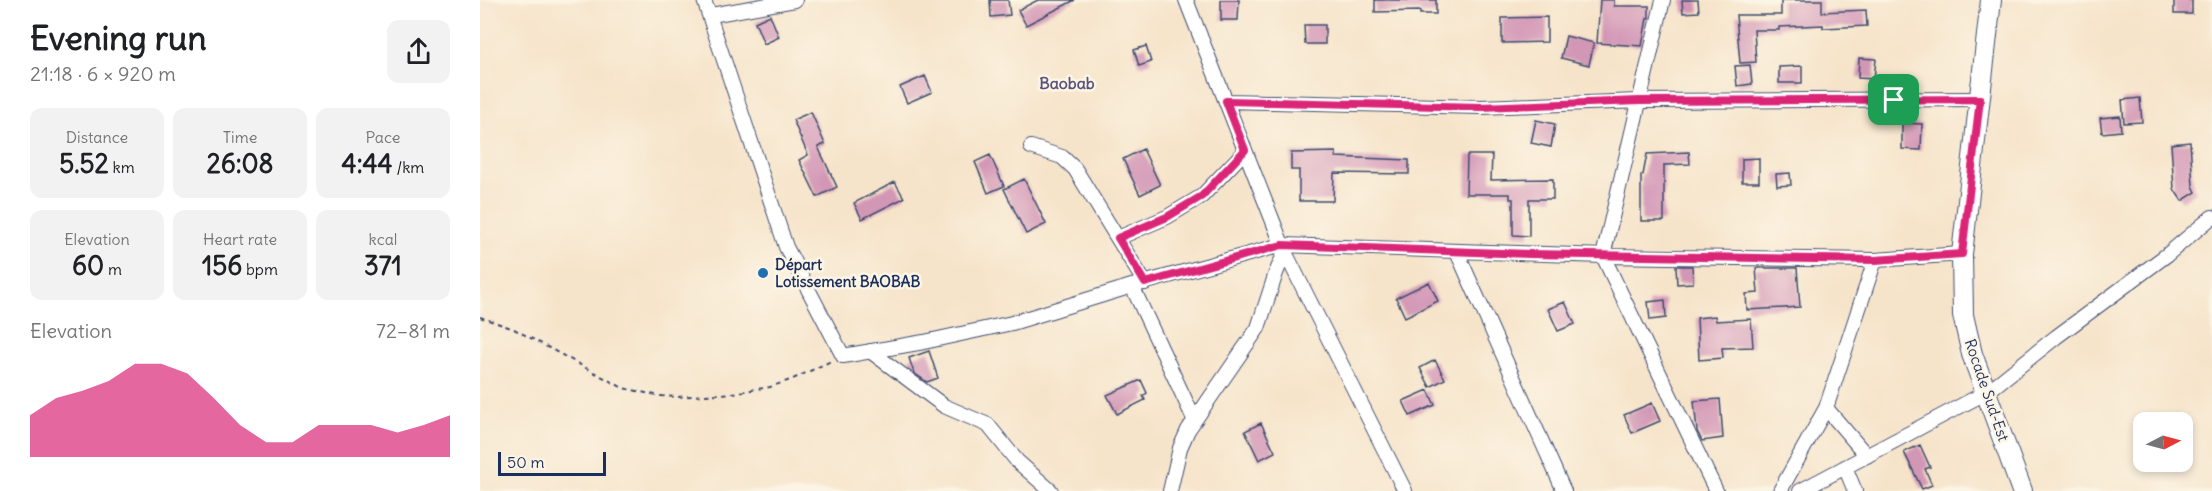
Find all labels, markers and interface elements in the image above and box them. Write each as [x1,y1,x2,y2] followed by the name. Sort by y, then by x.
[30,17,206,59] text: Evening run
[387,20,450,83] button: share
[30,61,176,86] text: 21:18 · 6 × 920 m
[1039,73,1095,93] district label: Baobab
[1868,74,1919,125] pin
[1877,83,1910,116] icon: arrive
[66,127,128,147] text: Distance
[223,127,257,147] text: Time
[366,127,400,147] text: Pace
[59,147,109,180] text: 5.52
[206,147,274,180] text: 26:08
[342,147,393,180] text: 4:44
[109,157,135,177] text: km
[393,157,424,177] text: /km
[64,229,130,249] text: Elevation
[203,229,277,249] text: Heart rate
[369,229,397,249] text: kcal
[72,249,104,282] text: 60
[202,249,242,282] text: 156
[364,249,402,282] text: 371
[775,255,920,291] place label: Départ Lotissement BAOBAB
[104,259,122,279] text: m
[242,259,278,279] text: bpm
[756,266,770,280] marker: Départ Lotissement BAOBAB
[30,318,112,343] text: Elevation
[376,318,450,343] text: 72–81 m
[1961,336,2013,444] street label: Rocade Sud-Est
[2133,412,2193,472] north arrow
[2133,412,2193,472] map controls
[498,449,606,476] scale bar
[507,452,545,472] text: 50 m

